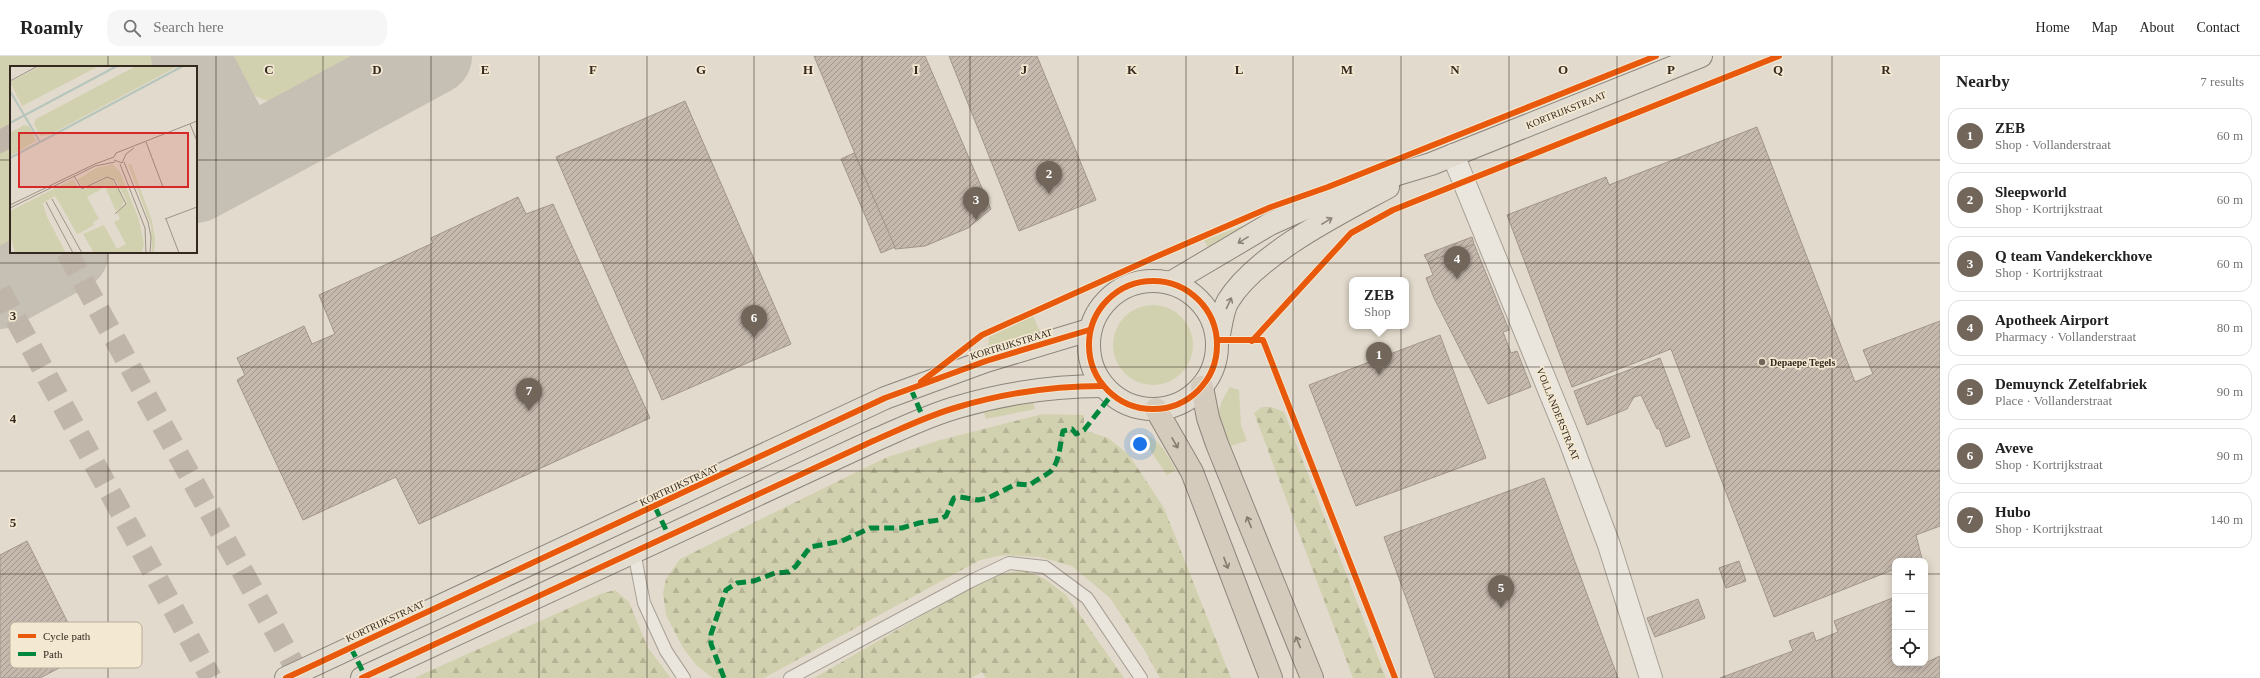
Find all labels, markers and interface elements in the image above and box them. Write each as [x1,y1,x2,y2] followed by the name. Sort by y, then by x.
[107,10,387,46] search box
[20,17,83,38] text: Roamly
[121,17,143,39] icon: search
[153,19,224,35] text: Search here
[2036,20,2070,35] text: Home
[2092,20,2117,35] text: Map
[2139,20,2174,35] text: About
[2196,20,2240,35] text: Contact
[264,62,274,77] text: C
[372,62,382,77] text: D
[481,62,489,77] text: E
[589,62,597,77] text: F
[696,62,706,77] text: G
[803,62,813,77] text: H
[913,62,919,77] text: I
[1021,62,1028,77] text: J
[1127,62,1138,77] text: K
[1235,62,1244,77] text: L
[1341,62,1353,77] text: M
[1450,62,1460,77] text: N
[1558,62,1568,77] text: O
[1667,62,1675,77] text: P
[1773,62,1783,77] text: Q
[1881,62,1891,77] text: R
[10,66,197,253] inset map
[1956,72,2010,91] text: Nearby
[2200,74,2244,89] text: 7 results
[1524,89,1608,131] street label: KORTRIJKSTRAAT
[1995,120,2025,136] text: ZEB
[1967,128,1973,143] text: 1
[2217,128,2243,143] text: 60 m
[1995,137,2111,152] text: Shop · Vollanderstraat
[1036,161,1062,194] pin: 2
[1995,184,2067,200] text: Sleepworld
[963,187,989,220] pin: 3
[1967,192,1973,207] text: 2
[2217,192,2243,207] text: 60 m
[1995,201,2103,216] text: Shop · Kortrijkstraat
[1321,217,1333,225] one-way arrow
[1237,237,1249,245] one-way arrow
[1444,246,1470,279] pin: 4
[1995,248,2152,264] text: Q team Vandekerckhove
[1967,256,1973,271] text: 3
[2217,256,2243,271] text: 60 m
[1995,265,2103,280] text: Shop · Kortrijkstraat
[1349,277,1409,329] popup
[1364,287,1394,303] text: ZEB
[1226,297,1233,309] one-way arrow
[1364,304,1391,319] text: Shop
[741,305,767,338] pin: 6
[10,308,17,323] text: 3
[1995,312,2109,328] text: Apotheek Airport
[1967,320,1973,335] text: 4
[2217,320,2243,335] text: 80 m
[968,326,1054,362] street label: KORTRIJKSTRAAT
[1995,329,2136,344] text: Pharmacy · Vollanderstraat
[1366,342,1392,375] pin: 1
[1757,357,1767,367] marker: Depaepe Tegels
[1770,357,1835,368] place label: Depaepe Tegels
[1534,366,1582,462] street label: VOLLANDERSTRAAT
[1995,376,2147,392] text: Demuynck Zetelfabriek
[516,378,542,411] pin: 7
[1967,384,1973,399] text: 5
[2217,384,2243,399] text: 90 m
[1995,393,2112,408] text: Place · Vollanderstraat
[10,411,17,426] text: 4
[1130,434,1150,454] your location
[1172,437,1180,449] one-way arrow
[1995,440,2033,456] text: Aveve
[1967,448,1973,463] text: 6
[2217,448,2243,463] text: 90 m
[1995,457,2103,472] text: Shop · Kortrijkstraat
[638,462,720,508] street label: KORTRIJKSTRAAT
[1995,504,2031,520] text: Hubo
[1967,512,1973,527] text: 7
[2210,512,2243,527] text: 140 m
[10,515,17,530] text: 5
[1244,516,1252,528] one-way arrow
[1995,521,2103,536] text: Shop · Kortrijkstraat
[1223,556,1231,568] one-way arrow
[1892,558,1928,666] map controls
[1892,558,1928,594] button: +
[1488,575,1514,608] pin: 5
[1892,594,1928,630] button: −
[344,598,426,644] street label: KORTRIJKSTRAAT
[10,622,142,668] legend
[43,630,91,642] text: Cycle path
[1892,630,1928,666] button: locate
[1293,636,1301,648] one-way arrow
[43,648,63,660] text: Path

